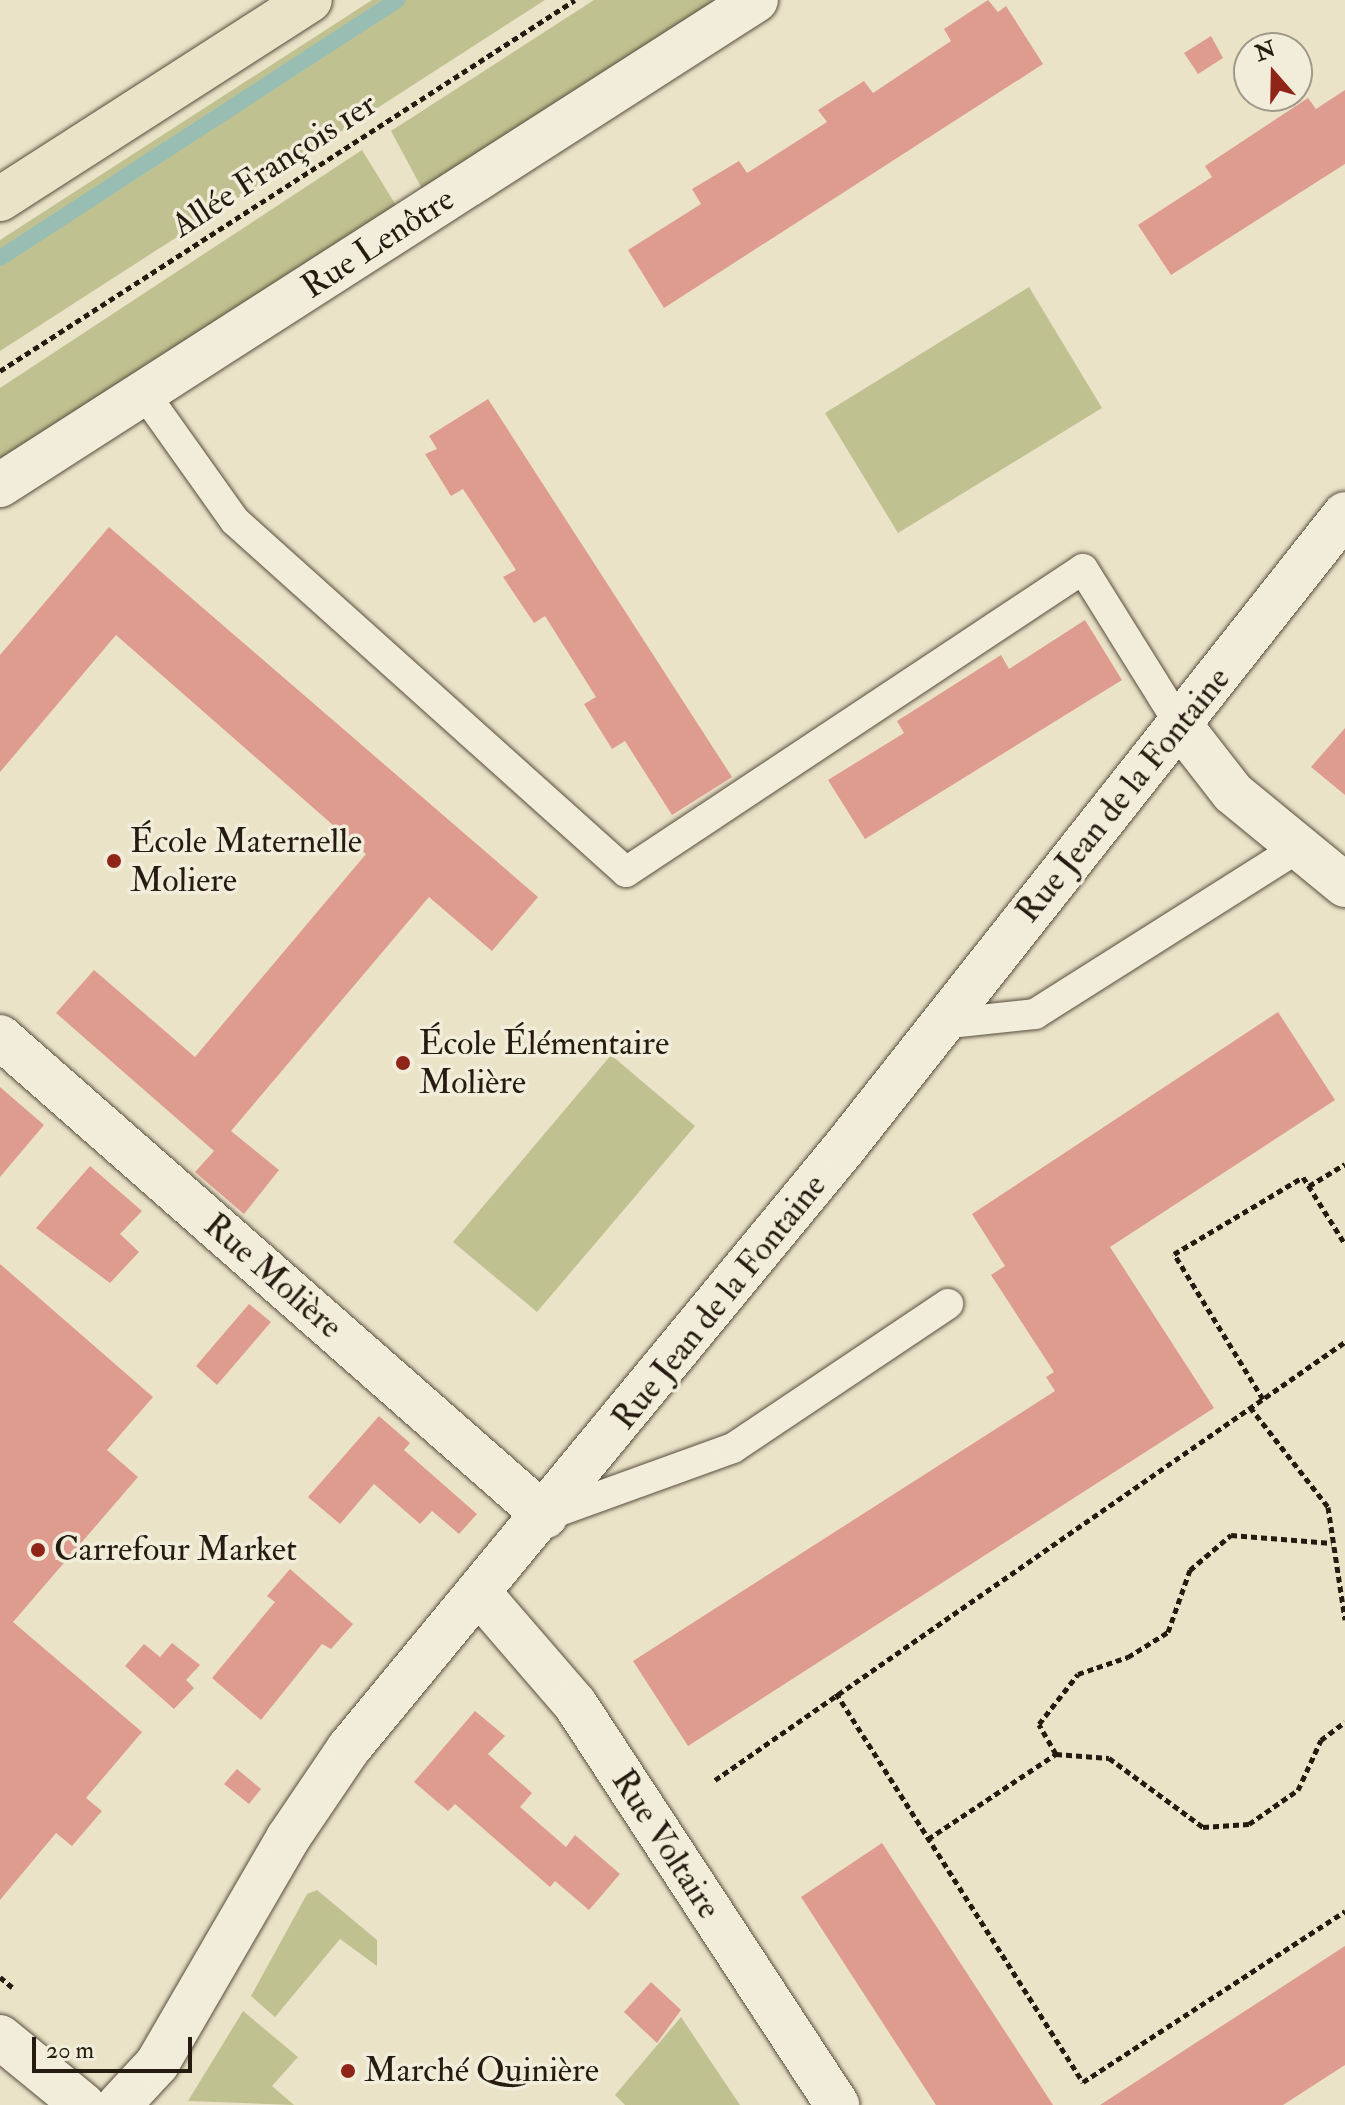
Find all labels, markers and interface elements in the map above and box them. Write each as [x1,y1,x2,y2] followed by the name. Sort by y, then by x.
[1233,32,1313,112] north arrow
[1251,35,1280,68] text: N
[164,84,384,246] street label: Allée François 1er
[294,179,462,307] street label: Rue Lenôtre
[1007,659,1239,931] street label: Rue Jean de la Fontaine
[130,821,362,900] place label: École Maternelle Moliere
[105,852,123,870] marker: École Maternelle Moliere
[419,1023,669,1102] place label: École Élémentaire Molière
[394,1054,412,1072] marker: École Élémentaire Molière
[603,1166,835,1438] street label: Rue Jean de la Fontaine
[195,1205,351,1347] street label: Rue Molière
[54,1530,297,1570] place label: Carrefour Market
[29,1541,47,1559] marker: Carrefour Market
[603,1762,729,1926] street label: Rue Voltaire
[36,2021,196,2071] scale bar
[46,2035,94,2066] text: 20 m
[364,2051,599,2091] place label: Marché Quinière
[339,2062,357,2080] marker: Marché Quinière

